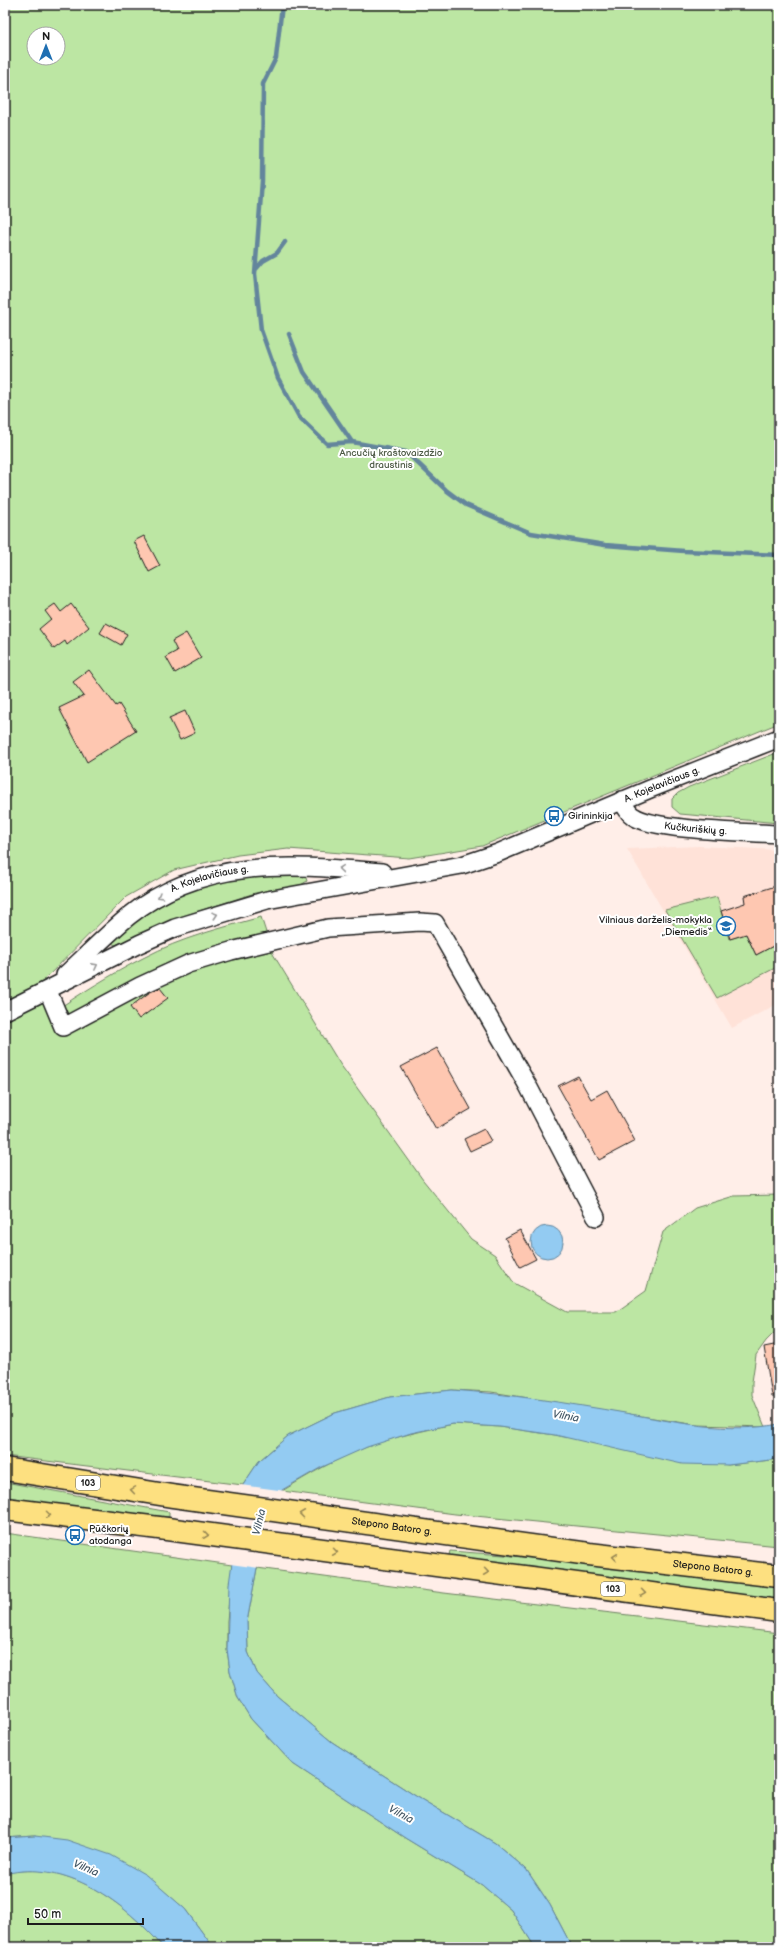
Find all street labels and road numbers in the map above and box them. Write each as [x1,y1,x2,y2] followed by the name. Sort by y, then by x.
[622,764,701,805] street label: A. Kojelavičiaus g.
[663,820,727,837] street label: Kučkuriškių g.
[169,863,249,895] street label: A. Kojelavičiaus g.
[76,1476,100,1490] road number: 103
[351,1515,433,1538] street label: Stepono Batoro g.
[672,1558,754,1579] street label: Stepono Batoro g.
[601,1582,625,1596] road number: 103

